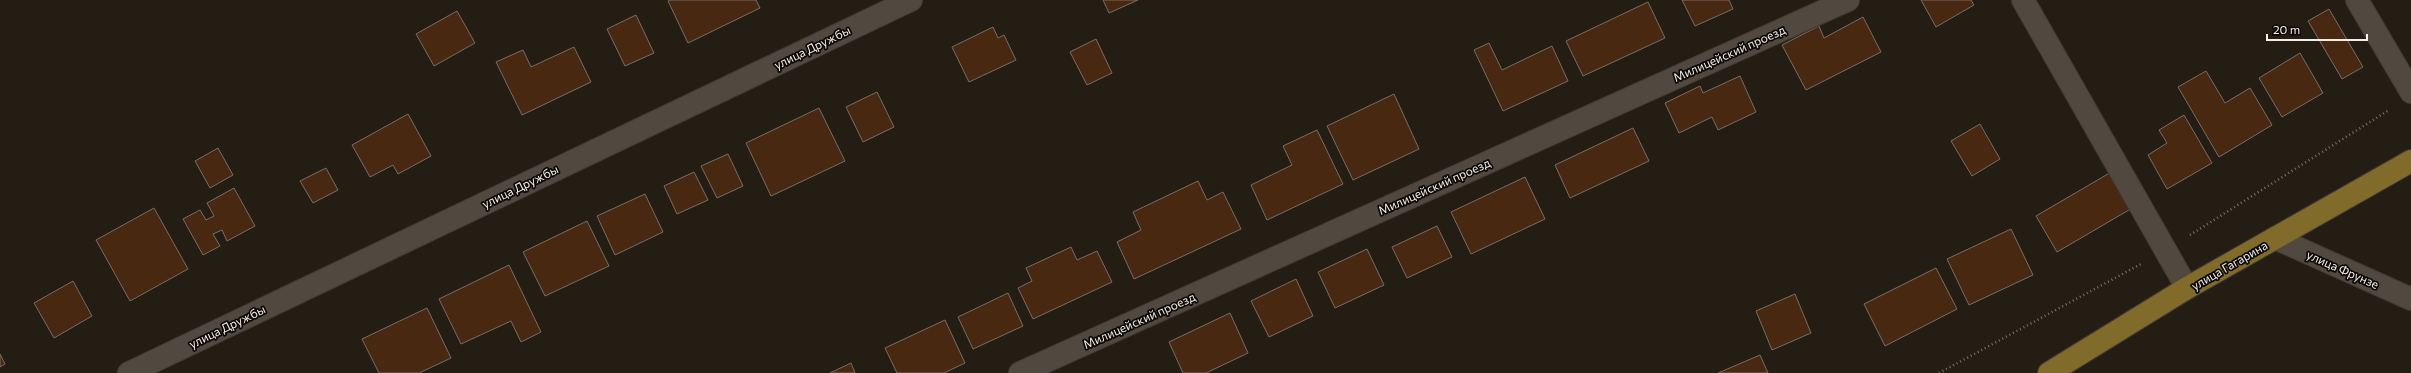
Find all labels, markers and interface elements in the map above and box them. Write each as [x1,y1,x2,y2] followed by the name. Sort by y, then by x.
[2267,16,2367,42] scale bar
[772,22,852,72] street label: улица Дружбы
[1671,22,1787,84] street label: Милицейский проезд
[2273,22,2300,36] text: 20 m
[1376,155,1492,217] street label: Милицейский проезд
[480,161,560,211] street label: улица Дружбы
[2188,238,2270,292] street label: улица Гагарина
[2305,247,2381,291] street label: улица Фрунзе
[1081,289,1197,351] street label: Милицейский проезд
[187,301,267,351] street label: улица Дружбы

